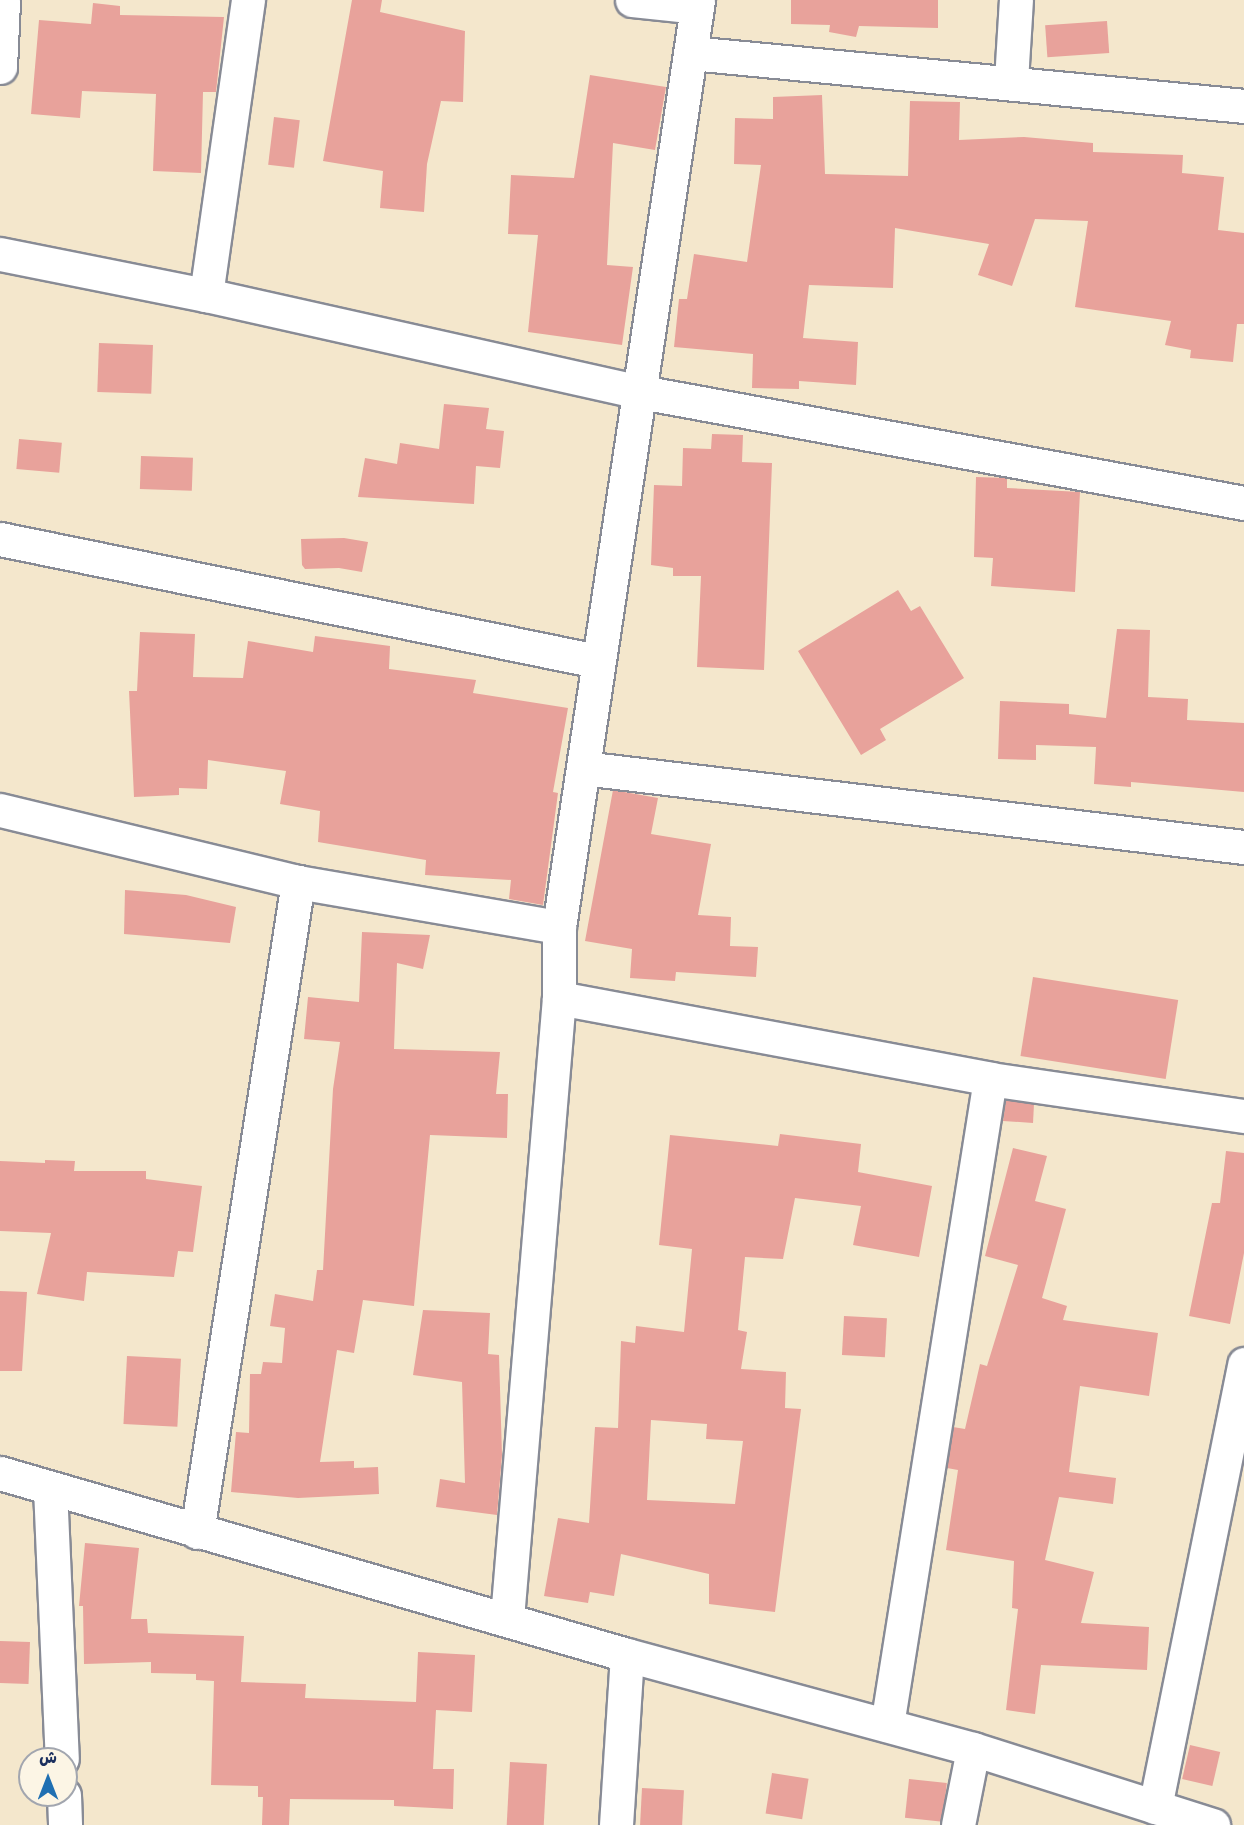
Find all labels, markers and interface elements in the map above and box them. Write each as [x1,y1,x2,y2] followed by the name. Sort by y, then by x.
[18,1747,78,1807] north arrow
[39,1751,57,1770] text: ش

